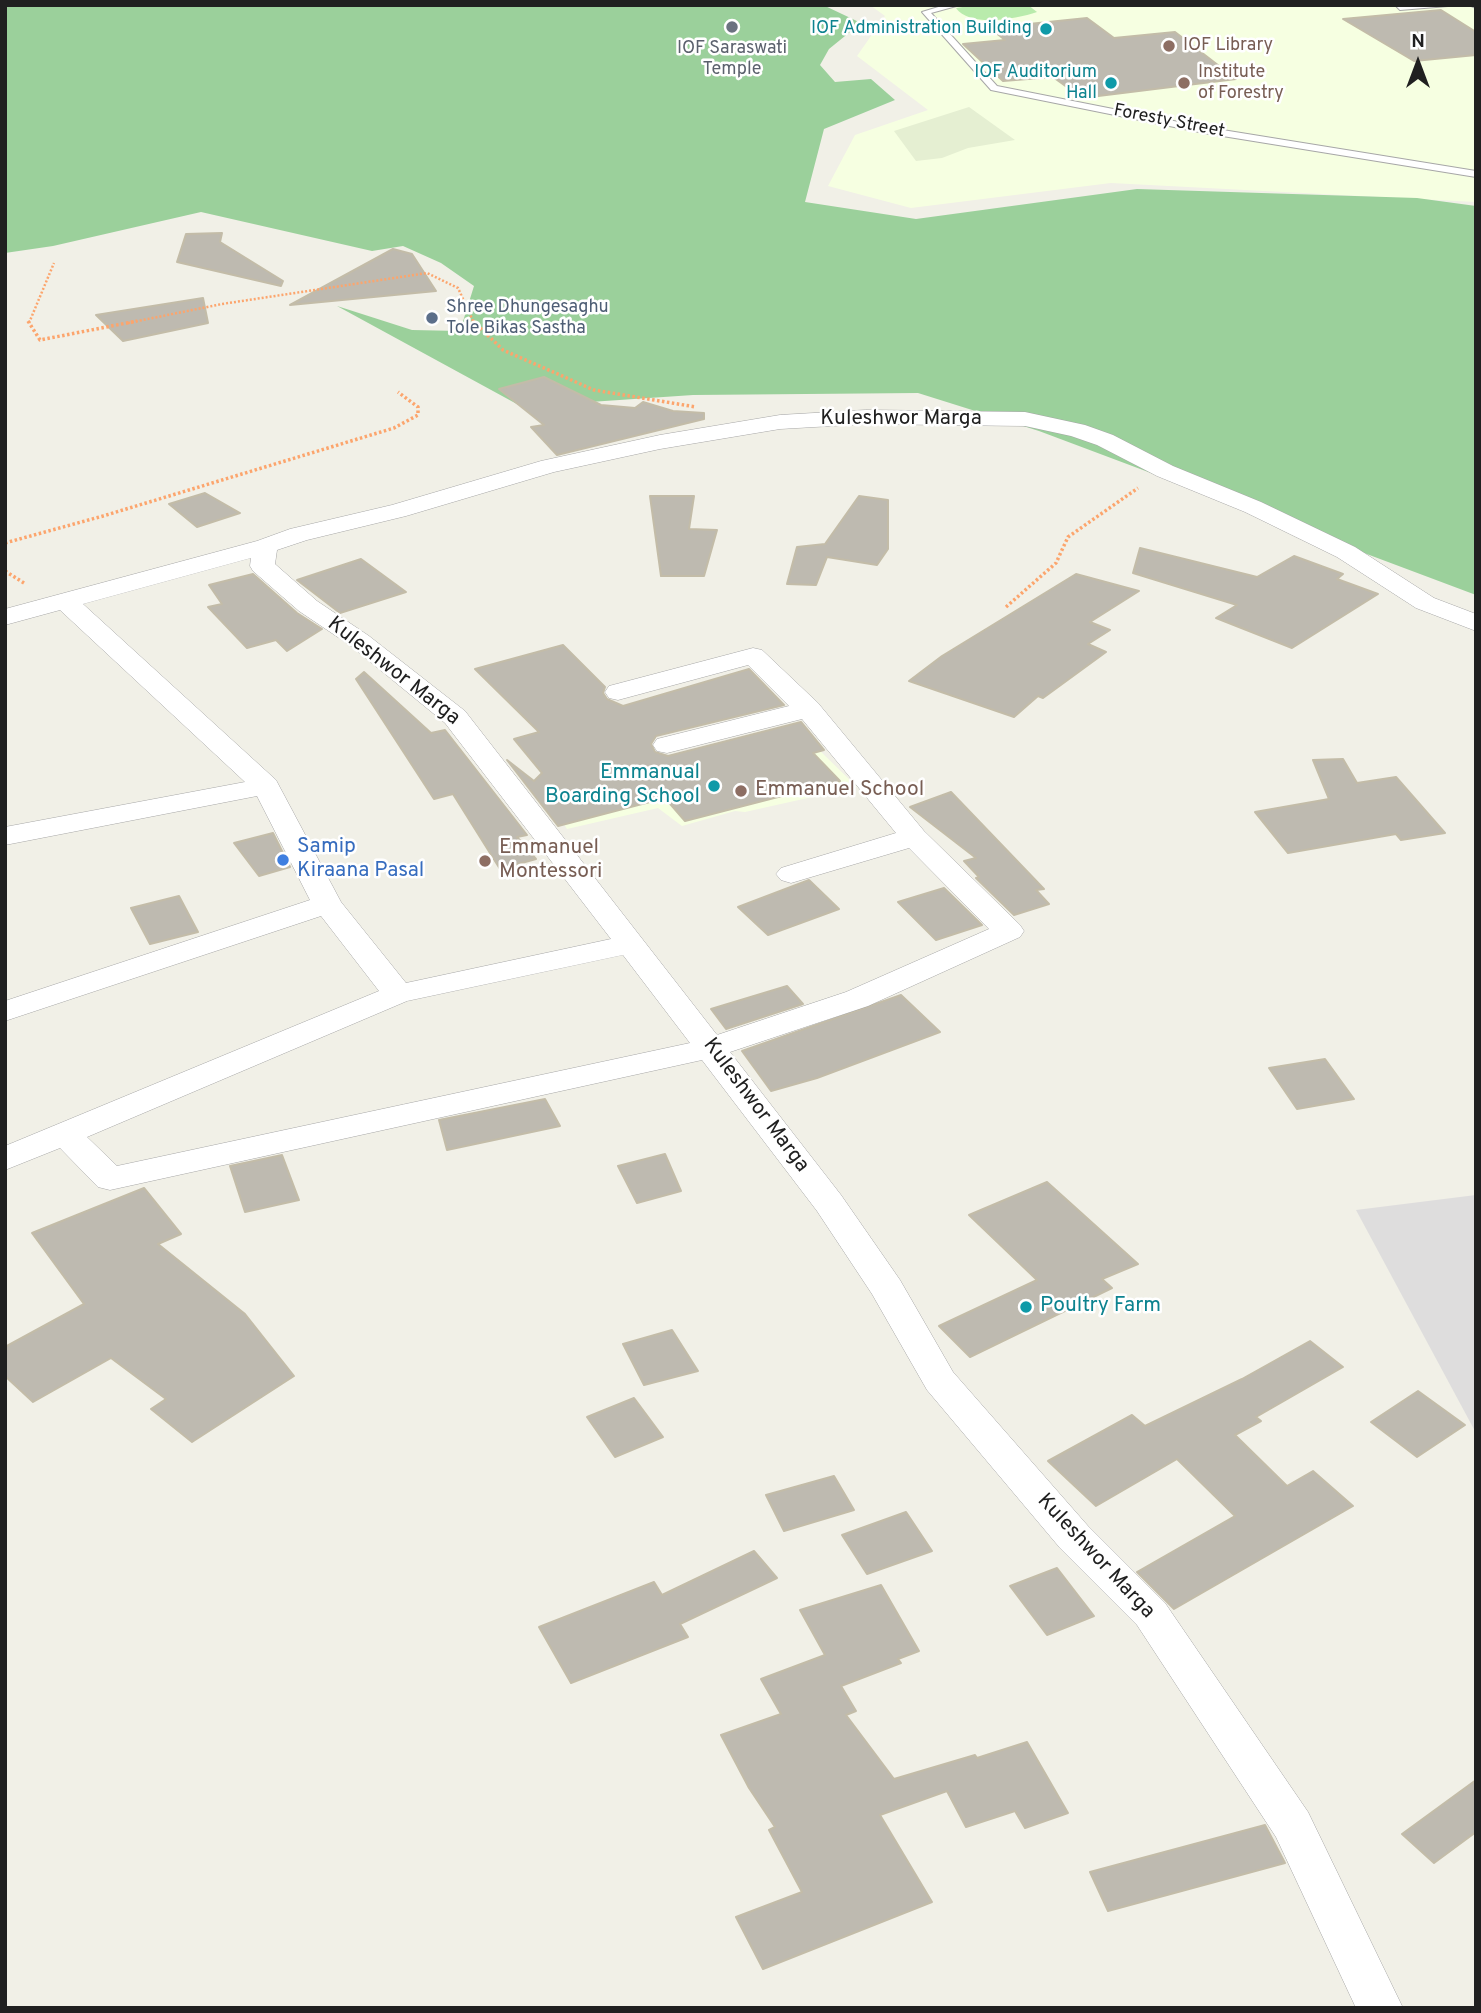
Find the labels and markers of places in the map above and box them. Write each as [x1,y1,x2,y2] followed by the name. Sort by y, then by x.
[811,18,1032,40] place label: IOF Administration Building
[724,19,740,35] marker: IOF Saraswati Temple
[1038,21,1054,37] marker: IOF Administration Building
[1183,35,1273,57] place label: IOF Library
[677,38,787,80] place label: IOF Saraswati Temple
[1161,38,1177,54] marker: IOF Library
[974,62,1097,104] place label: IOF Auditorium Hall
[1198,62,1284,104] place label: Institute of Forestry
[1103,75,1119,91] marker: IOF Auditorium Hall
[1176,75,1192,91] marker: Institute of Forestry
[446,297,609,340] place label: Shree Dhungesaghu Tole Bikas Sastha
[424,310,440,326] marker: Shree Dhungesaghu Tole Bikas Sastha
[545,761,700,811] place label: Emmanual Boarding School
[706,778,722,794] marker: Emmanual Boarding School
[755,778,924,804] place label: Emmanuel School
[733,783,749,799] marker: Emmanuel School
[297,835,424,885] place label: Samip Kiraana Pasal
[499,836,602,886] place label: Emmanuel Montessori
[275,852,291,868] marker: Samip Kiraana Pasal
[477,853,493,869] marker: Emmanuel Montessori
[1040,1294,1161,1320] place label: Poultry Farm
[1018,1299,1034,1315] marker: Poultry Farm

